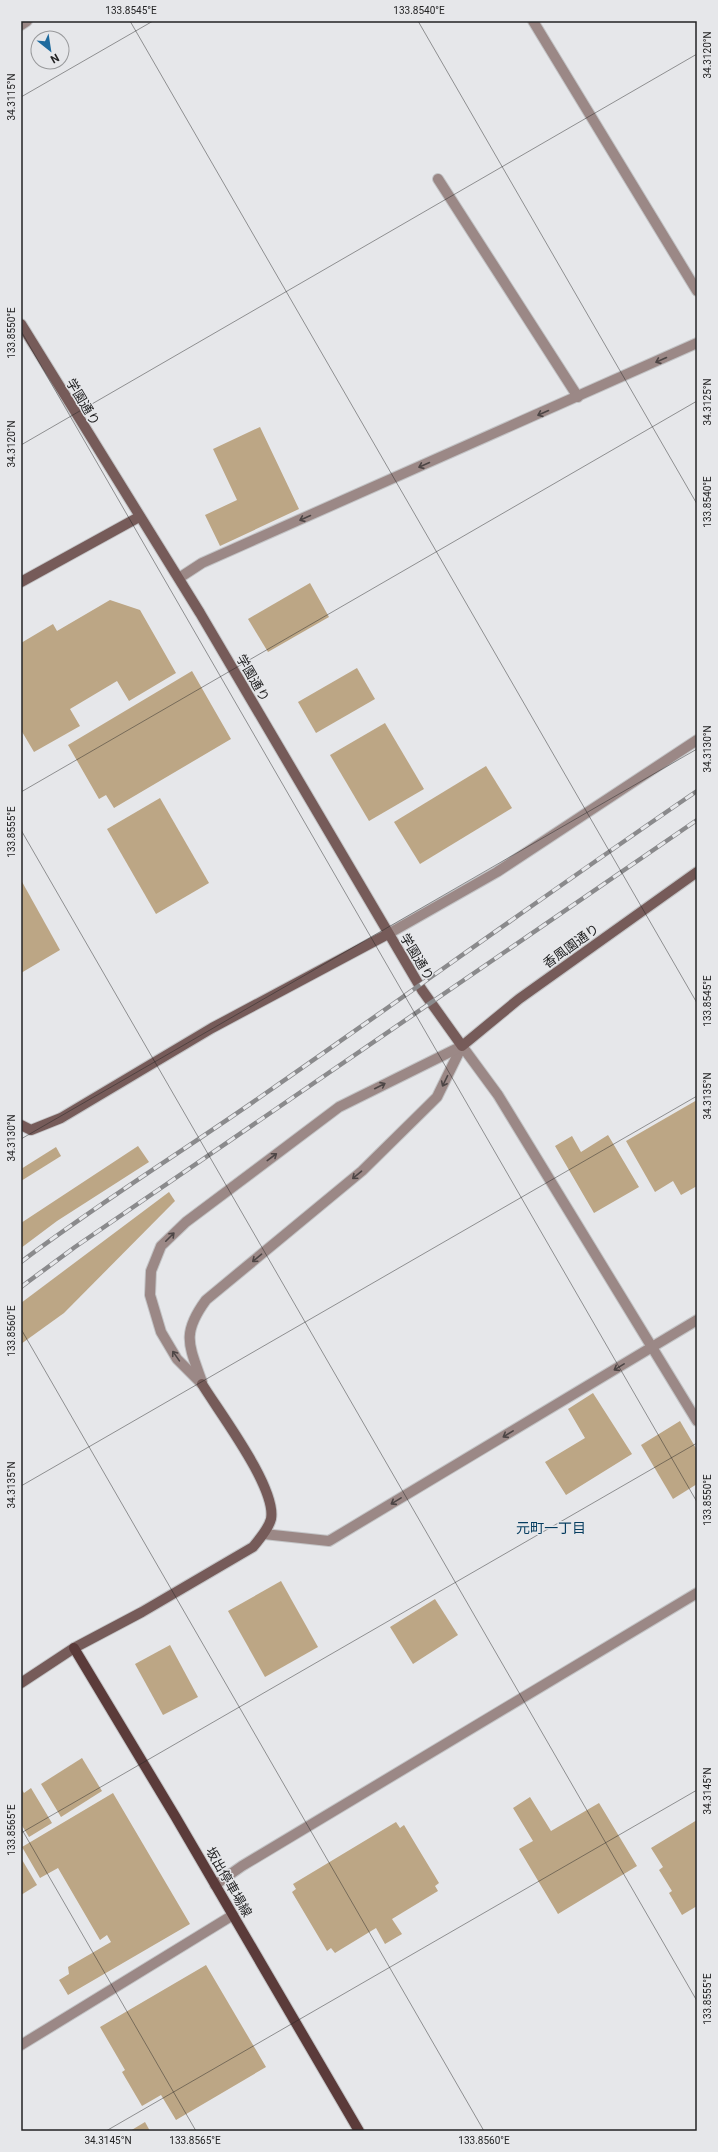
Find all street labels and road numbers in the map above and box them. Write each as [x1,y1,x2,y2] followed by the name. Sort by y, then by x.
[63,376,103,428] street label: 学園通り
[234,652,272,704] street label: 学園通り
[540,921,602,971] street label: 香風園通り
[397,931,437,983] street label: 学園通り
[203,1844,255,1920] street label: 坂出停車場線

